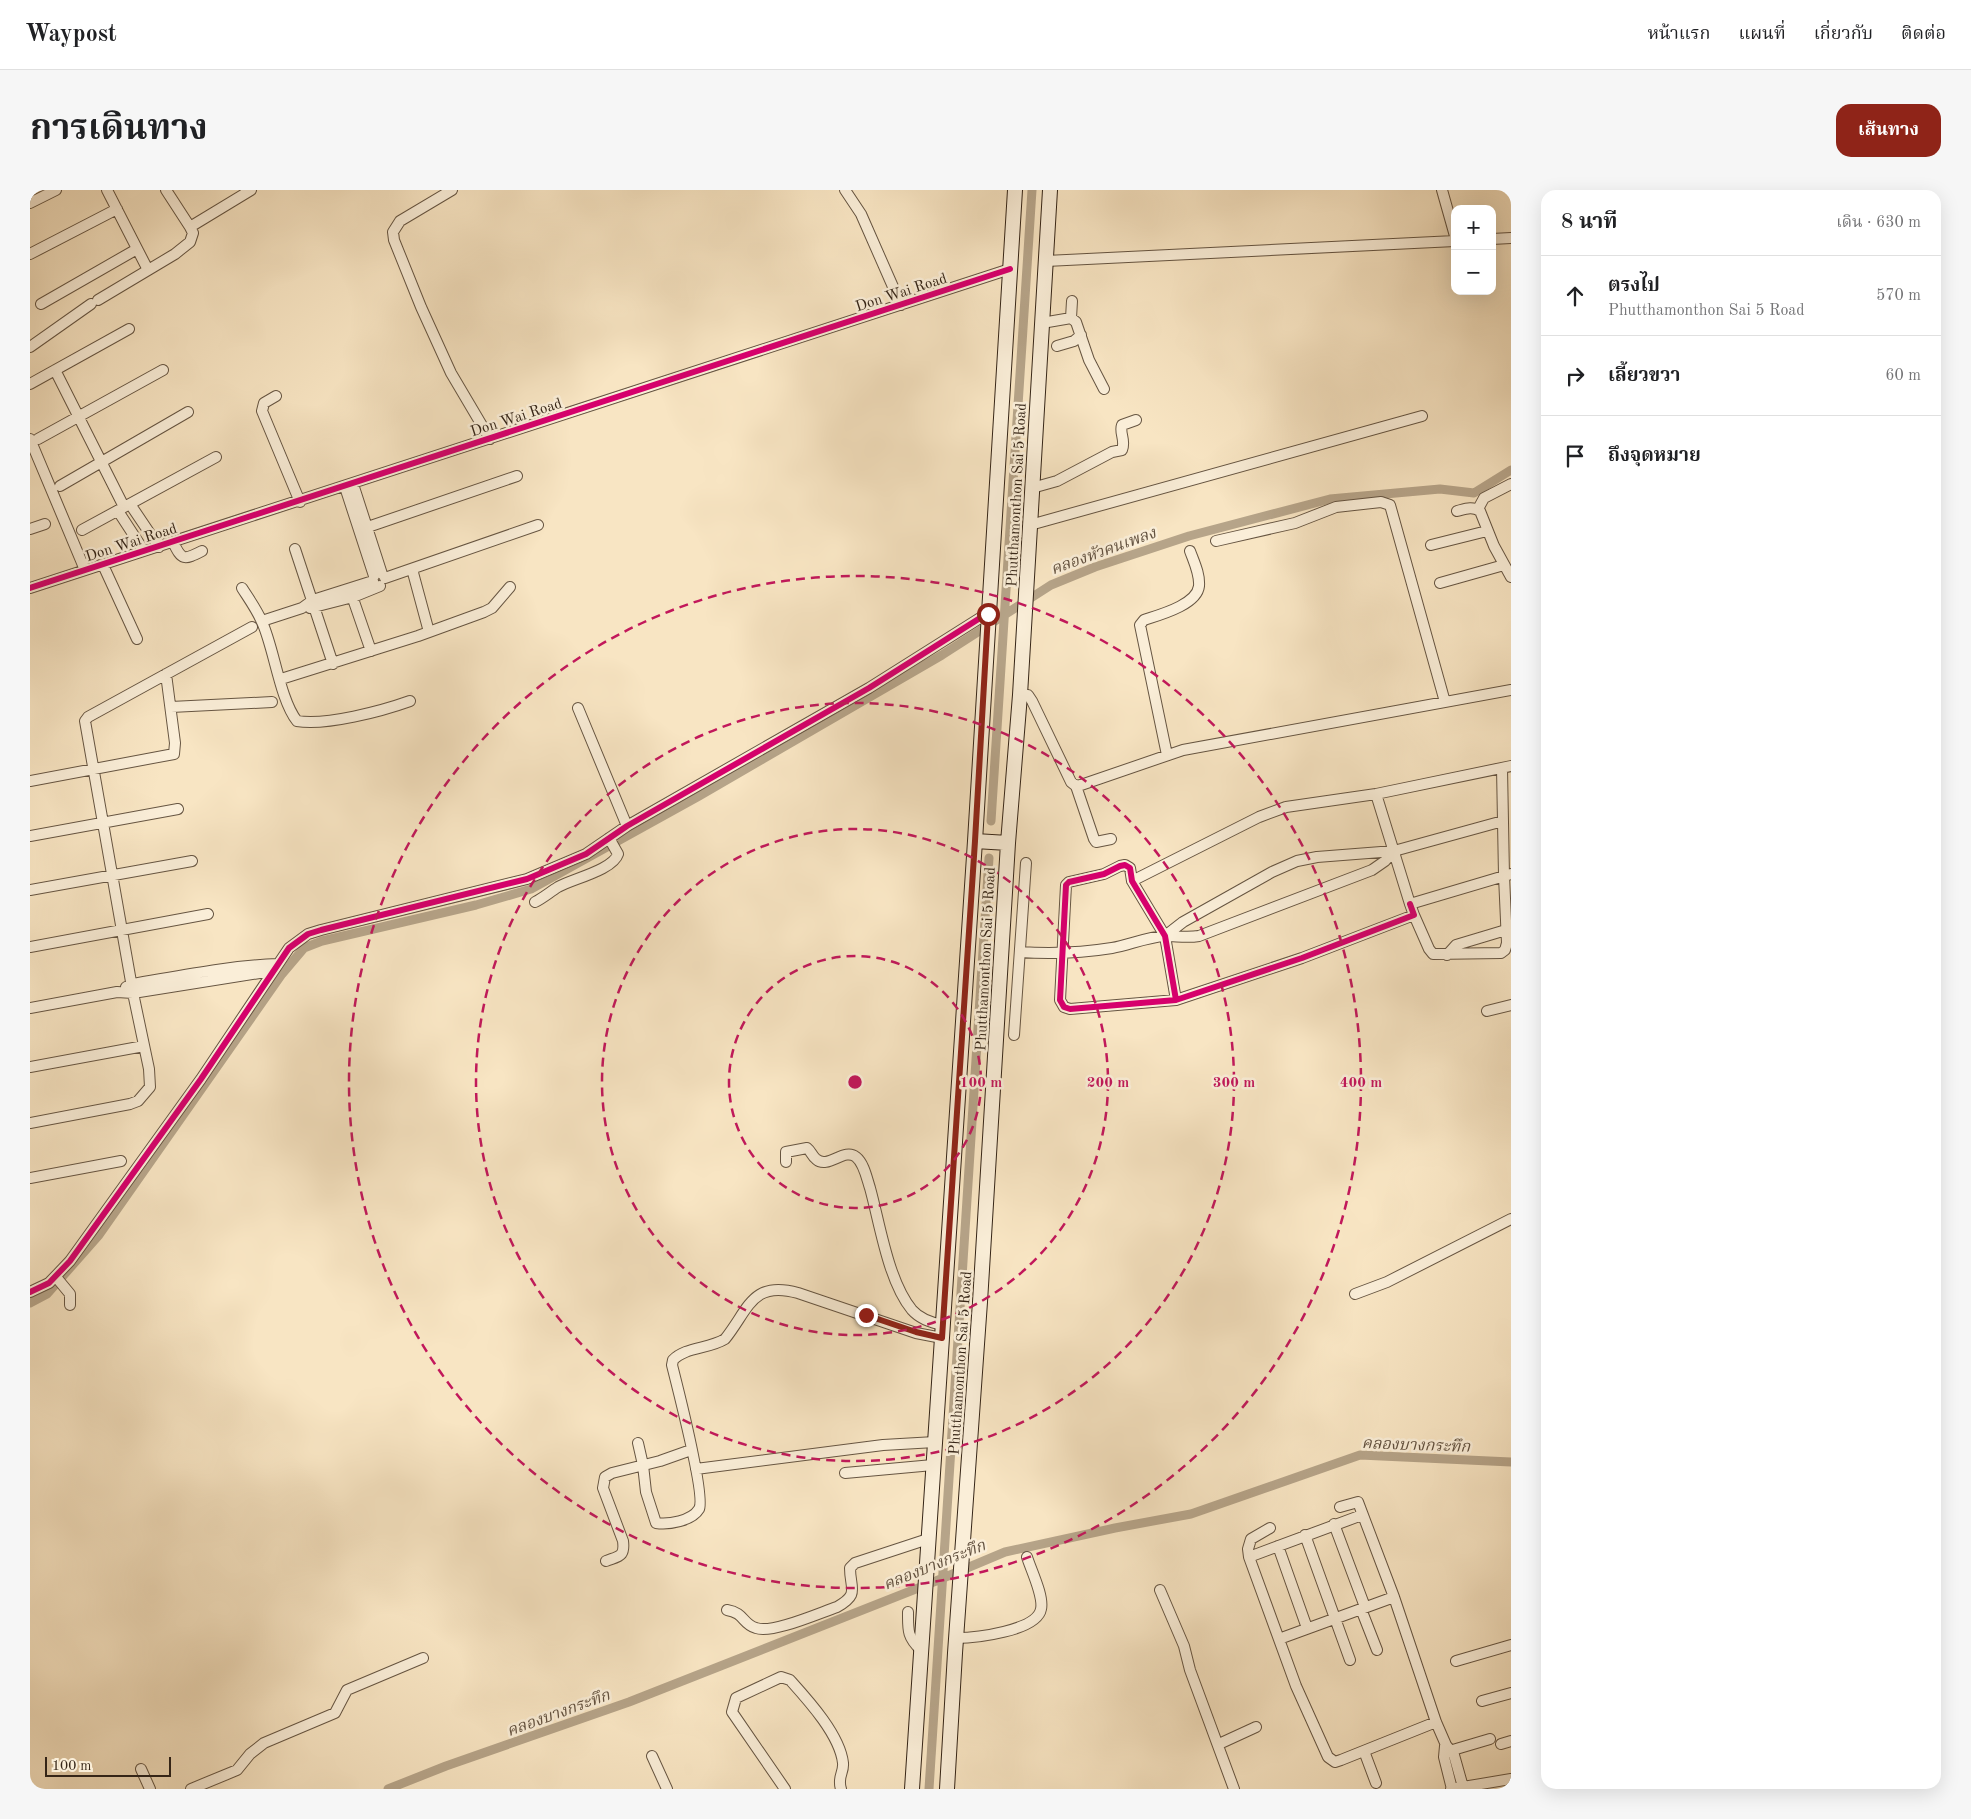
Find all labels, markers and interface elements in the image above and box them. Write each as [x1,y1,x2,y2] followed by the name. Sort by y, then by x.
[25,23,117,47] text: Waypost
[1647,25,1710,43] text: หน้าแรก
[1738,25,1786,43] text: แผนที่
[1814,25,1873,43] text: เกี่ยวกับ
[1901,25,1946,43] text: ติดต่อ
[1836,104,1941,157] button: เส้นทาง
[30,112,208,147] text: การเดินทาง
[1451,205,1496,295] map controls
[1451,205,1496,250] button: +
[1561,212,1617,233] text: 8 นาที
[1836,215,1921,231] text: เดิน · 630 m
[1451,250,1496,295] button: −
[854,272,949,315] street label: Don Wai Road
[1608,277,1660,296] text: ตรงไป
[1561,282,1589,310] icon: ahead
[1876,288,1921,304] text: 570 m
[1608,303,1805,319] text: Phutthamonthon Sai 5 Road
[1561,362,1589,390] icon: right
[1608,367,1680,386] text: เลี้ยวขวา
[1885,368,1921,384] text: 60 m
[469,397,564,440] street label: Don Wai Road
[1005,402,1030,588] street label: Phutthamonthon Sai 5 Road
[1561,442,1589,470] icon: arrive
[1608,447,1701,466] text: ถึงจุดหมาย
[84,522,179,565] street label: Don Wai Road
[1049,524,1159,578] water label: คลองหัวคนเพลง
[977,603,1000,626] route start
[974,866,999,1052] street label: Phutthamonthon Sai 5 Road
[846,1073,864,1091] centre of rings
[960,1076,1002,1091] text: 100 m
[1087,1076,1129,1091] text: 200 m
[1213,1076,1255,1091] text: 300 m
[1340,1076,1382,1091] text: 400 m
[948,1270,975,1456] street label: Phutthamonthon Sai 5 Road
[855,1304,878,1327] route end
[1361,1434,1472,1456] water label: คลองบางกระทึก
[881,1536,989,1594] water label: คลองบางกระทึก
[504,1686,614,1740] water label: คลองบางกระทึก
[45,1754,171,1777] scale bar
[52,1759,91,1773] text: 100 m

